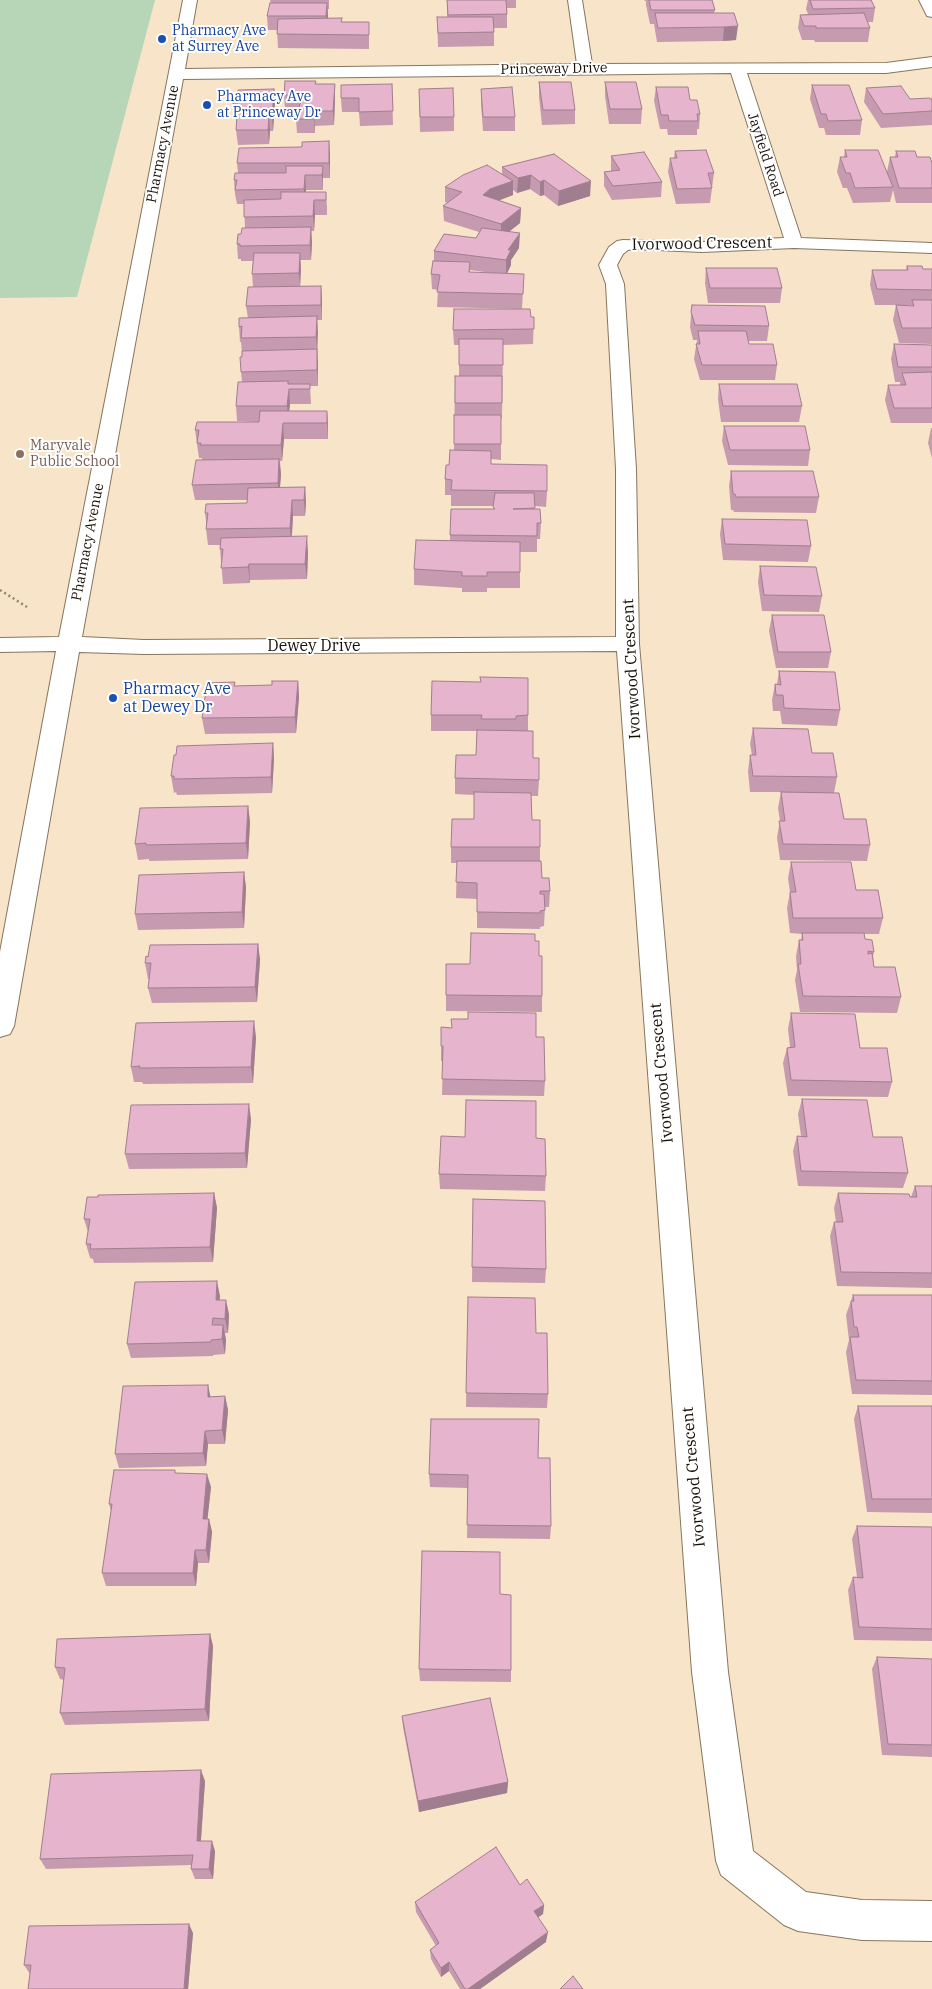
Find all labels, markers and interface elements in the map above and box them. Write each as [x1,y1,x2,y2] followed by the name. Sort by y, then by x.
[172,23,266,56] place label: Pharmacy Ave at Surrey Ave
[156,33,168,45] marker: Pharmacy Ave at Surrey Ave
[500,60,608,78] street label: Princeway Drive
[143,84,183,204] street label: Pharmacy Avenue
[217,89,321,121] place label: Pharmacy Ave at Princeway Dr
[201,99,213,111] marker: Pharmacy Ave at Princeway Dr
[744,111,786,199] street label: Jayfield Road
[631,233,773,255] street label: Ivorwood Crescent
[30,438,119,471] place label: Maryvale Public School
[14,448,26,460] marker: Maryvale Public School
[68,482,108,602] street label: Pharmacy Avenue
[619,598,645,740] street label: Ivorwood Crescent
[267,636,361,656] street label: Dewey Drive
[123,679,231,717] place label: Pharmacy Ave at Dewey Dr
[107,692,119,704] marker: Pharmacy Ave at Dewey Dr
[646,1002,678,1144] street label: Ivorwood Crescent
[678,1406,710,1548] street label: Ivorwood Crescent

